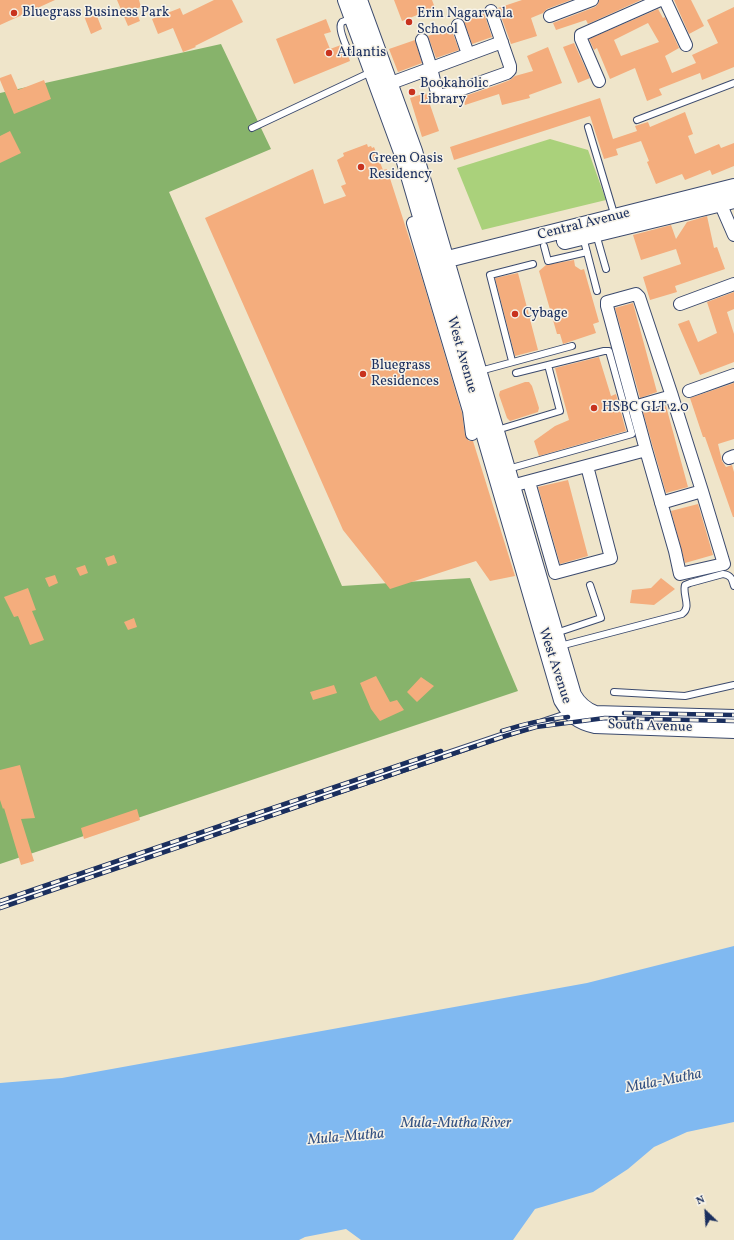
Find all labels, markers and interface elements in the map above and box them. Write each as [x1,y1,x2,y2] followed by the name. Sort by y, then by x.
[22,5,169,21] place label: Bluegrass Business Park
[417,6,513,38] place label: Erin Nagarwala School
[9,8,19,18] marker: Bluegrass Business Park
[404,17,414,27] marker: Erin Nagarwala School
[337,45,386,61] place label: Atlantis
[324,48,334,58] marker: Atlantis
[420,76,488,108] place label: Bookaholic Library
[407,87,417,97] marker: Bookaholic Library
[369,151,443,184] place label: Green Oasis Residency
[356,162,366,172] marker: Green Oasis Residency
[536,205,632,245] street label: Central Avenue
[523,306,568,322] place label: Cybage
[510,309,520,319] marker: Cybage
[442,315,480,395] street label: West Avenue
[371,358,439,390] place label: Bluegrass Residences
[358,369,368,379] marker: Bluegrass Residences
[602,400,689,416] place label: HSBC GLT 2.0
[589,403,599,413] marker: HSBC GLT 2.0
[534,626,574,706] street label: West Avenue
[607,717,693,737] street label: South Avenue
[625,1066,703,1098] water label: Mula-Mutha
[401,1115,511,1133] water label: Mula-Mutha River
[307,1126,385,1150] water label: Mula-Mutha
[686,1192,726,1232] north arrow
[694,1192,708,1209] text: N

